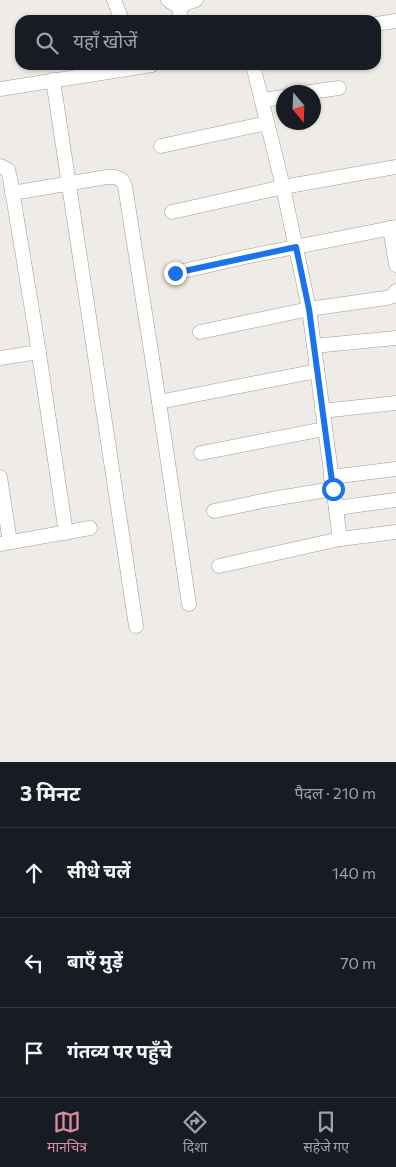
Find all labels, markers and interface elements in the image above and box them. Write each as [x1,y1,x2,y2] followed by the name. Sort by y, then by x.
[15,15,381,70] search box
[33,29,61,57] icon: search
[73,29,137,52] text: यहाँ खोजें
[276,85,321,130] north arrow
[164,262,187,285] route end
[322,478,345,501] route start
[20,780,80,805] text: 3 मिनट
[294,783,376,802] text: पैदल · 210 m
[20,859,48,887] icon: ahead
[67,859,131,882] text: सीधे चलें
[332,863,376,882] text: 140 m
[20,949,48,977] icon: left
[67,949,123,972] text: बाएँ मुड़ें
[340,953,376,972] text: 70 m
[20,1039,48,1067] icon: arrive
[67,1039,172,1062] text: गंतव्य पर पहुँचे
[47,1108,87,1158] tab: मानचित्र
[181,1108,209,1158] tab: दिशा
[303,1108,349,1158] tab: सहेजे गए

